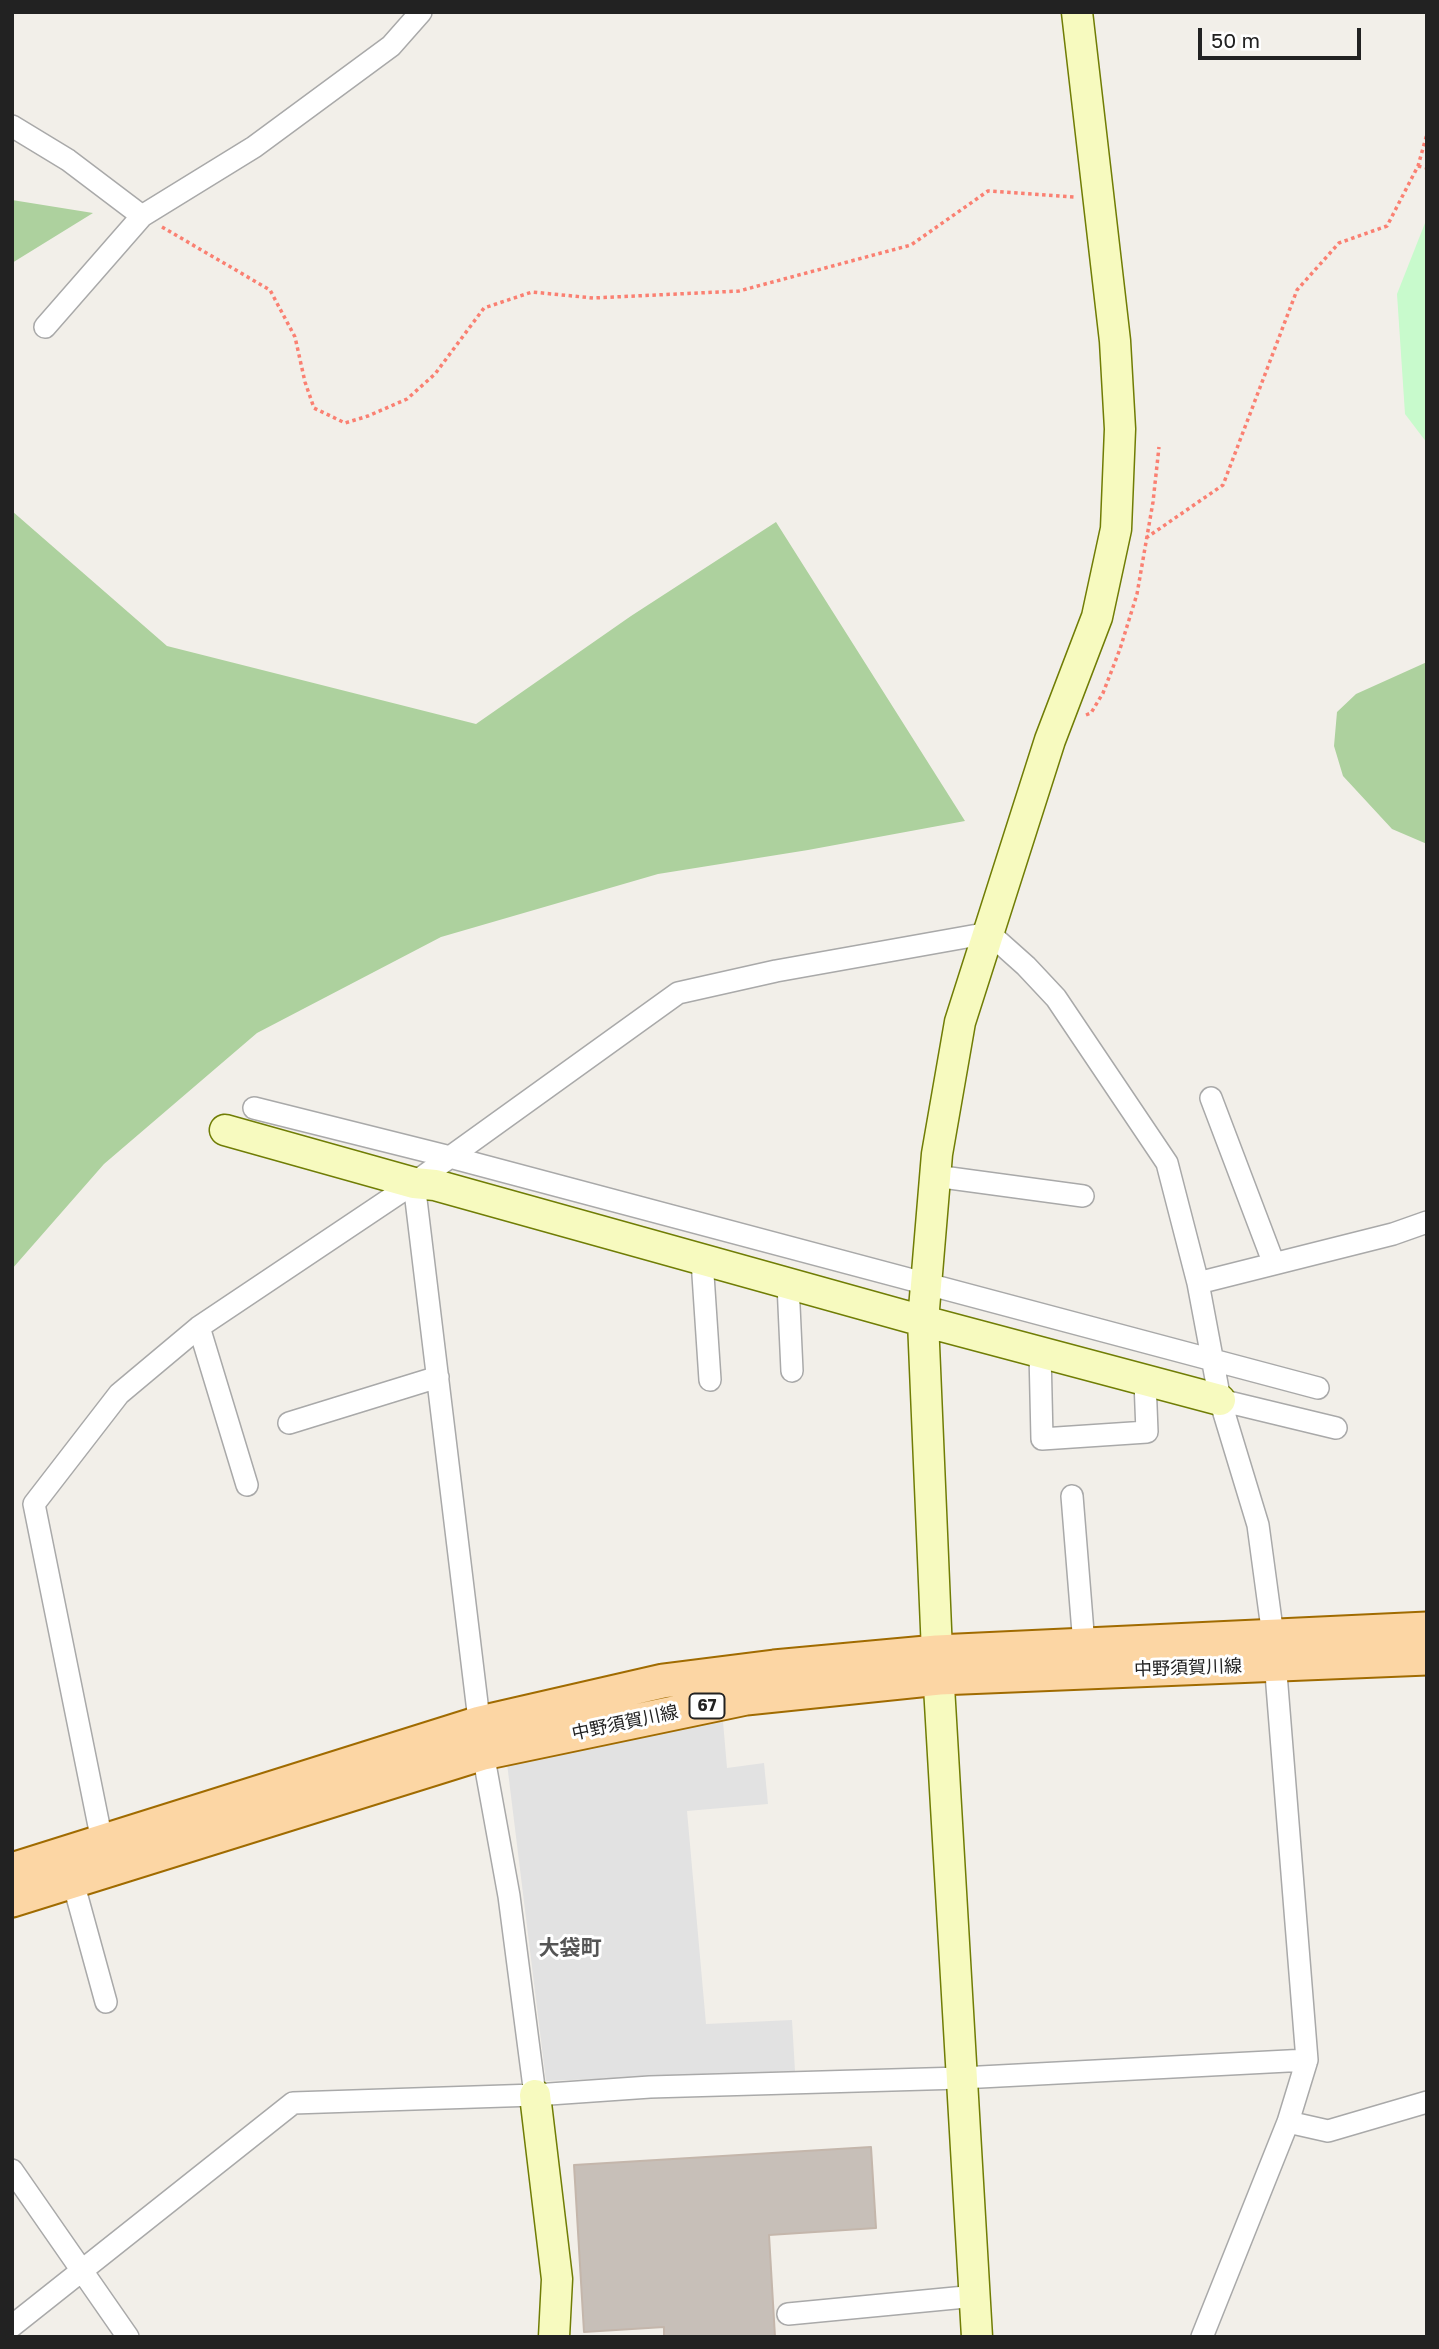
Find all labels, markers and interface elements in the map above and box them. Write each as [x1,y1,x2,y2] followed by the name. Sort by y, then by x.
[1201,14,1364,58] scale bar
[1211,27,1260,53] text: 50 m
[1134,1655,1242,1681] street label: 中野須賀川線
[690,1694,724,1718] road number: 67
[570,1701,680,1745] street label: 中野須賀川線
[539,1935,601,1961] district label: 大袋町

